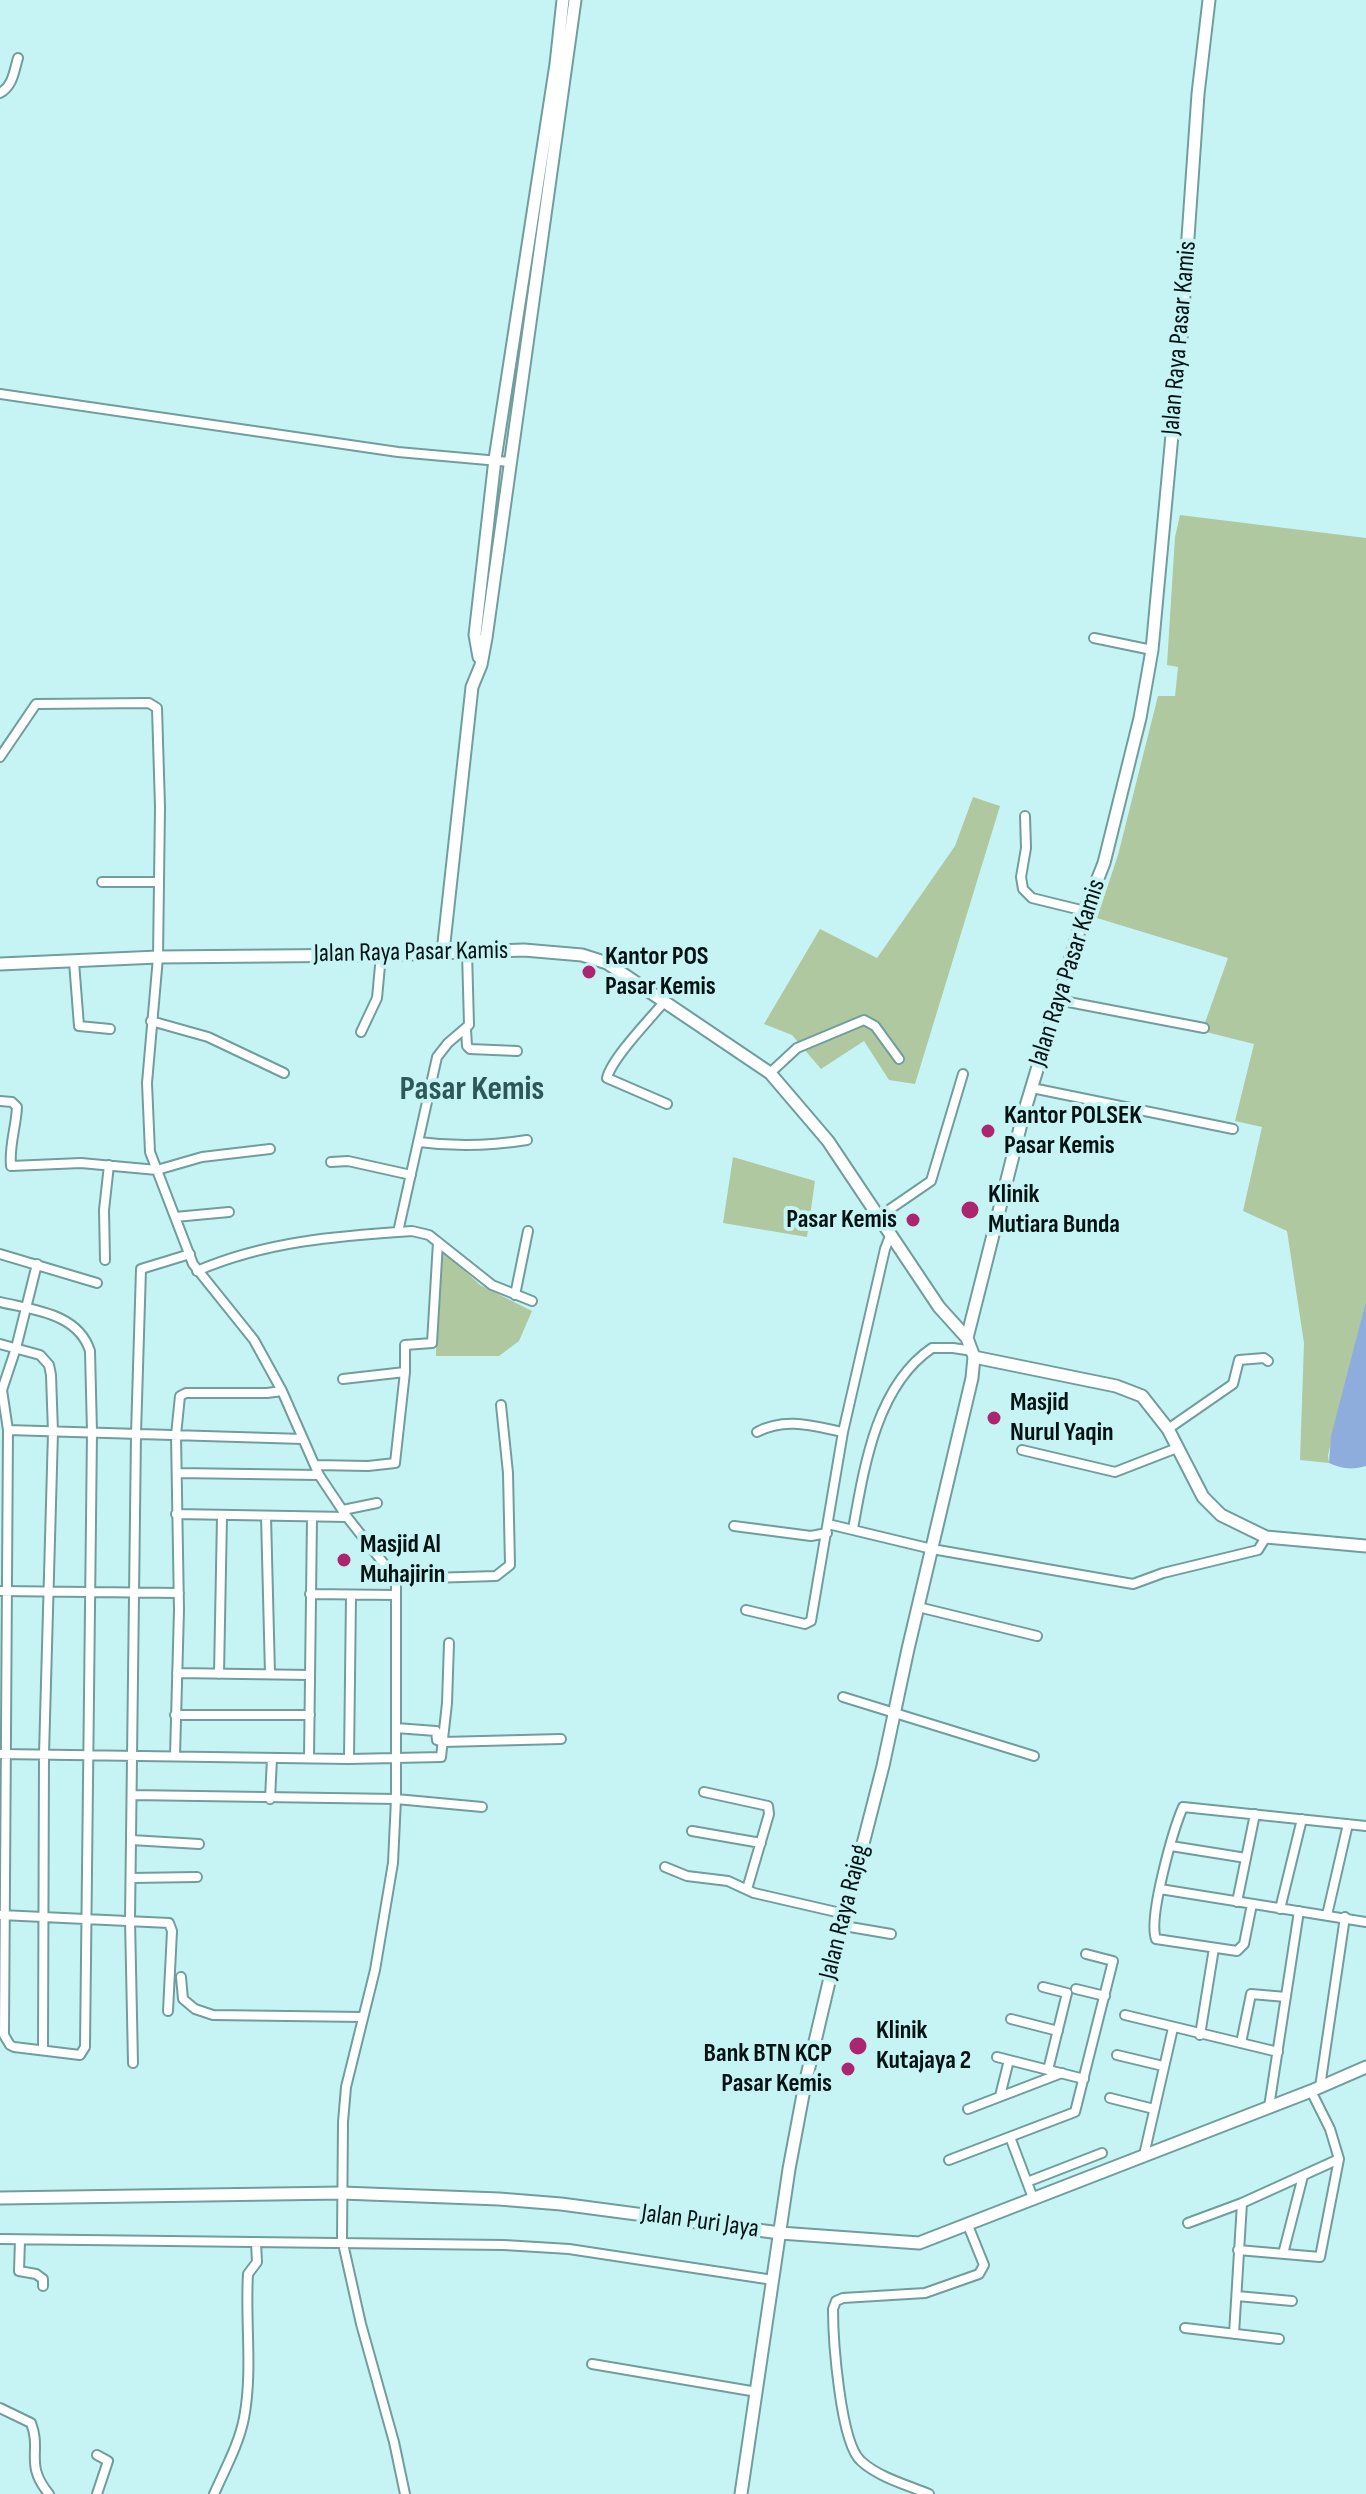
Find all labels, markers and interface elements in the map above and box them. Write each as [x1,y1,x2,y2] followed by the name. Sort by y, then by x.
[1156,240,1204,436] street label: Jalan Raya Pasar Kamis
[1023,876,1113,1070] street label: Jalan Raya Pasar Kamis
[313,936,509,970] street label: Jalan Raya Pasar Kamis
[605,941,716,1002] place label: Kantor POS Pasar Kemis
[580,963,598,981] marker: Kantor POS Pasar Kemis
[400,1070,544,1110] district label: Pasar Kemis
[1004,1100,1142,1162] place label: Kantor POLSEK Pasar Kemis
[979,1122,997,1140] marker: Kantor POLSEK Pasar Kemis
[988,1179,1120,1240] place label: Klinik Mutiara Bunda
[959,1199,981,1221] marker: Klinik Mutiara Bunda
[786,1204,897,1236] place label: Pasar Kemis
[904,1211,922,1229] marker: Pasar Kemis
[1010,1387,1113,1448] place label: Masjid Nurul Yaqin
[985,1409,1003,1427] marker: Masjid Nurul Yaqin
[360,1529,445,1590] place label: Masjid Al Muhajirin
[335,1551,353,1569] marker: Masjid Al Muhajirin
[813,1841,877,1983] street label: Jalan Raya Rajeg
[876,2015,971,2076] place label: Klinik Kutajaya 2
[847,2035,869,2057] marker: Klinik Kutajaya 2
[704,2038,832,2100] place label: Bank BTN KCP Pasar Kemis
[839,2060,857,2078] marker: Bank BTN KCP Pasar Kemis
[639,2198,761,2246] street label: Jalan Puri Jaya

